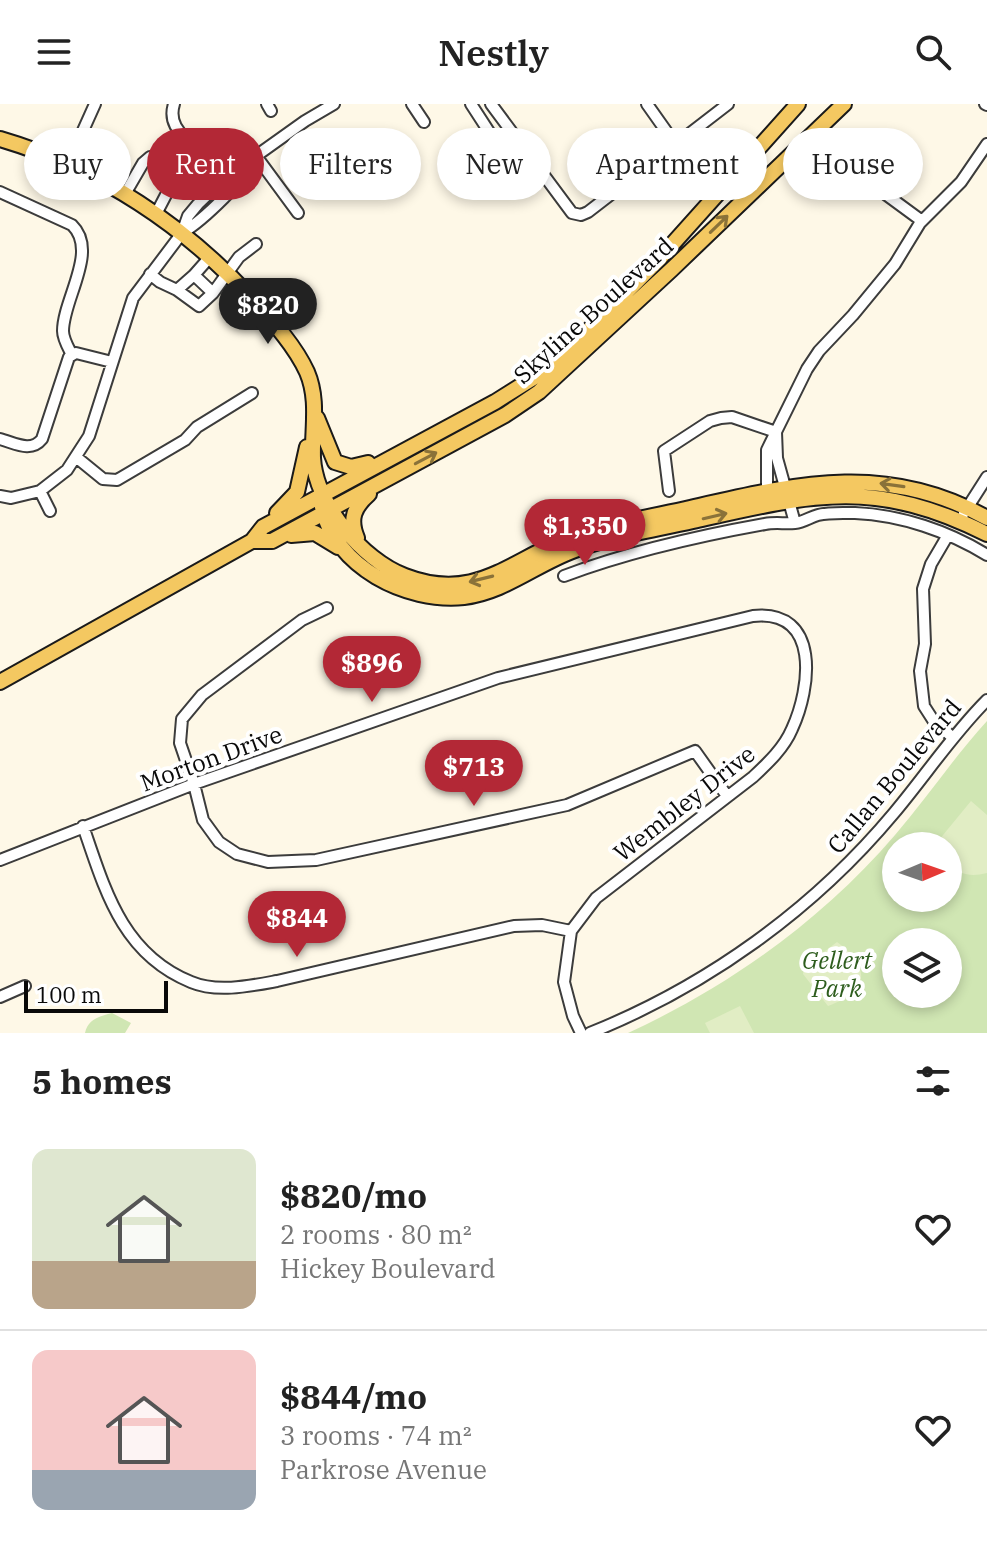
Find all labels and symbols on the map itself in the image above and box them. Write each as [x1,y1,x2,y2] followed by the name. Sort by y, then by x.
[709,215,728,234] one-way arrow
[506,230,680,390] street label: Skyline Boulevard
[221,278,315,346] pin: $820
[413,450,437,465] one-way arrow
[880,477,906,492] one-way arrow
[520,499,650,567] pin: $1,350
[702,508,727,523] one-way arrow
[468,573,494,588] one-way arrow
[325,636,419,704] pin: $896
[820,692,968,860] street label: Callan Boulevard
[136,718,286,798] street label: Morton Drive
[607,738,761,868] street label: Wembley Drive
[427,740,521,808] pin: $713
[882,832,962,912] north arrow
[250,891,344,959] pin: $844
[802,944,873,1004] park label: Gellert Park
[24,977,168,1013] scale bar

